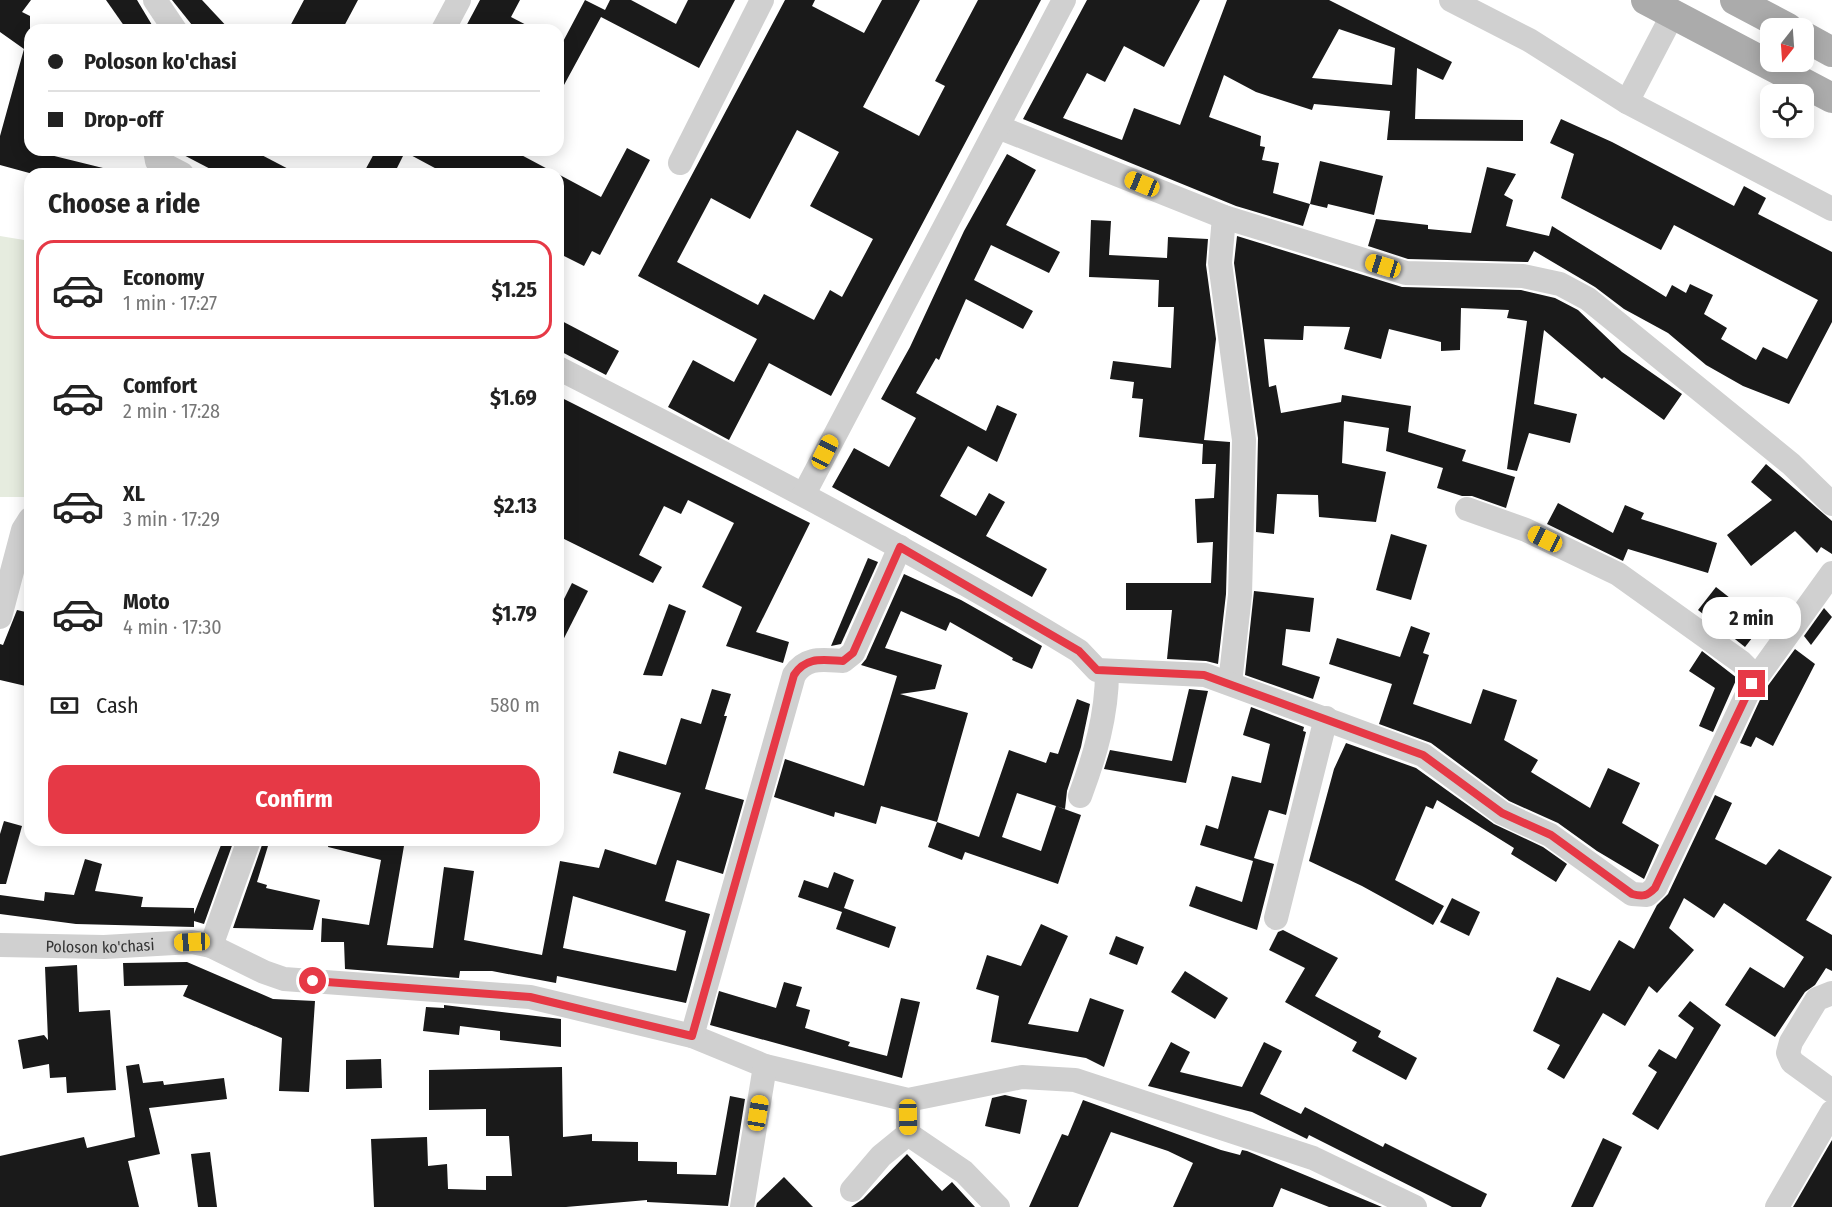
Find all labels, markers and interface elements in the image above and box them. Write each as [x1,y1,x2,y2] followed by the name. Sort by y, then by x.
[1760,18,1814,72] north arrow
[1760,18,1814,138] map controls
[84,48,237,75] text: Poloson ko'chasi
[1760,84,1814,138] button: locate
[84,106,163,133] text: Drop-off
[1122,169,1162,199] car
[48,188,200,220] text: Choose a ride
[1363,252,1403,280] car
[51,263,105,317] icon: car
[123,264,204,291] text: Economy
[492,276,537,303] text: $1.25
[123,291,217,315] text: 1 min · 17:27
[51,371,105,425] icon: car
[123,372,197,399] text: Comfort
[490,384,537,411] text: $1.69
[123,399,220,423] text: 2 min · 17:28
[809,432,841,472] car
[51,479,105,533] icon: car
[123,480,145,507] text: XL
[494,492,537,519] text: $2.13
[123,507,220,531] text: 3 min · 17:29
[1525,523,1565,555] car
[51,587,105,641] icon: car
[123,588,170,615] text: Moto
[1702,597,1802,639] callout: 2 min
[492,600,537,627] text: $1.79
[1729,606,1774,630] text: 2 min
[123,615,222,639] text: 4 min · 17:30
[1738,670,1765,697] route end
[48,689,81,722] icon: cash
[96,692,139,719] text: Cash
[490,693,540,717] text: 580 m
[48,765,540,834] button: Confirm
[174,932,210,952] car
[45,935,155,957] street label: Poloson ko'chasi
[299,967,326,994] route start
[746,1094,770,1132] car
[899,1099,917,1135] car

